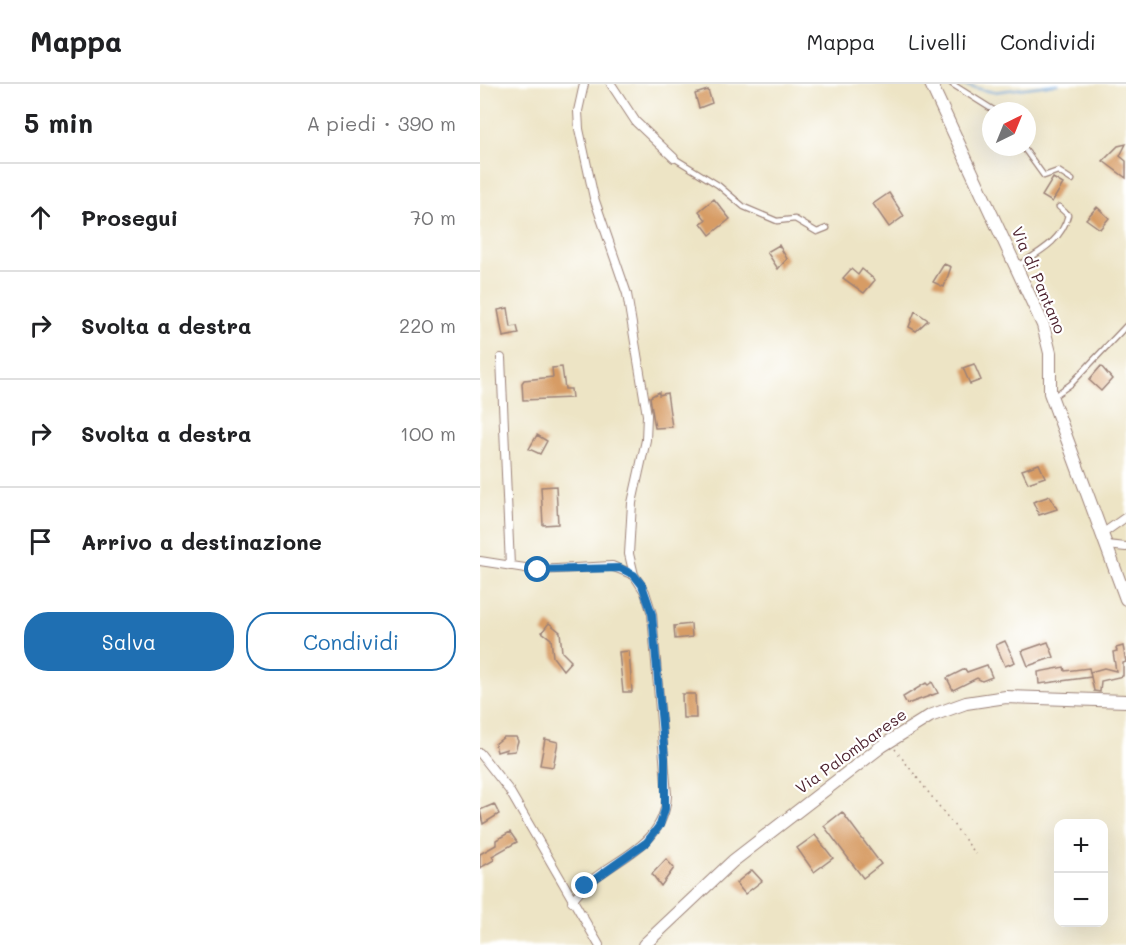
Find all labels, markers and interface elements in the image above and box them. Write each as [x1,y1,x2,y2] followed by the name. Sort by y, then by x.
[30,23,122,59] text: Mappa
[807,28,875,55] text: Mappa
[908,28,967,55] text: Livelli
[1000,28,1096,55] text: Condividi
[982,102,1036,156] north arrow
[24,106,93,140] text: 5 min
[306,110,456,136] text: A piedi · 390 m
[24,201,57,234] icon: ahead
[81,203,178,232] text: Prosegui
[410,204,456,230] text: 70 m
[1007,223,1071,337] street label: Via di Pantano
[24,309,57,342] icon: right
[81,311,251,340] text: Svolta a destra
[399,312,456,338] text: 220 m
[24,417,57,450] icon: right
[81,419,251,448] text: Svolta a destra
[400,420,456,446] text: 100 m
[24,525,57,558] icon: arrive
[81,527,322,556] text: Arrivo a destinazione
[524,556,550,582] route start
[24,612,234,671] button: Salva
[246,612,456,671] button: Condividi
[791,703,910,798] street label: Via Palombarese
[1054,819,1108,927] map controls
[1054,819,1108,873] button: +
[571,872,597,898] route end
[1054,873,1108,927] button: −

